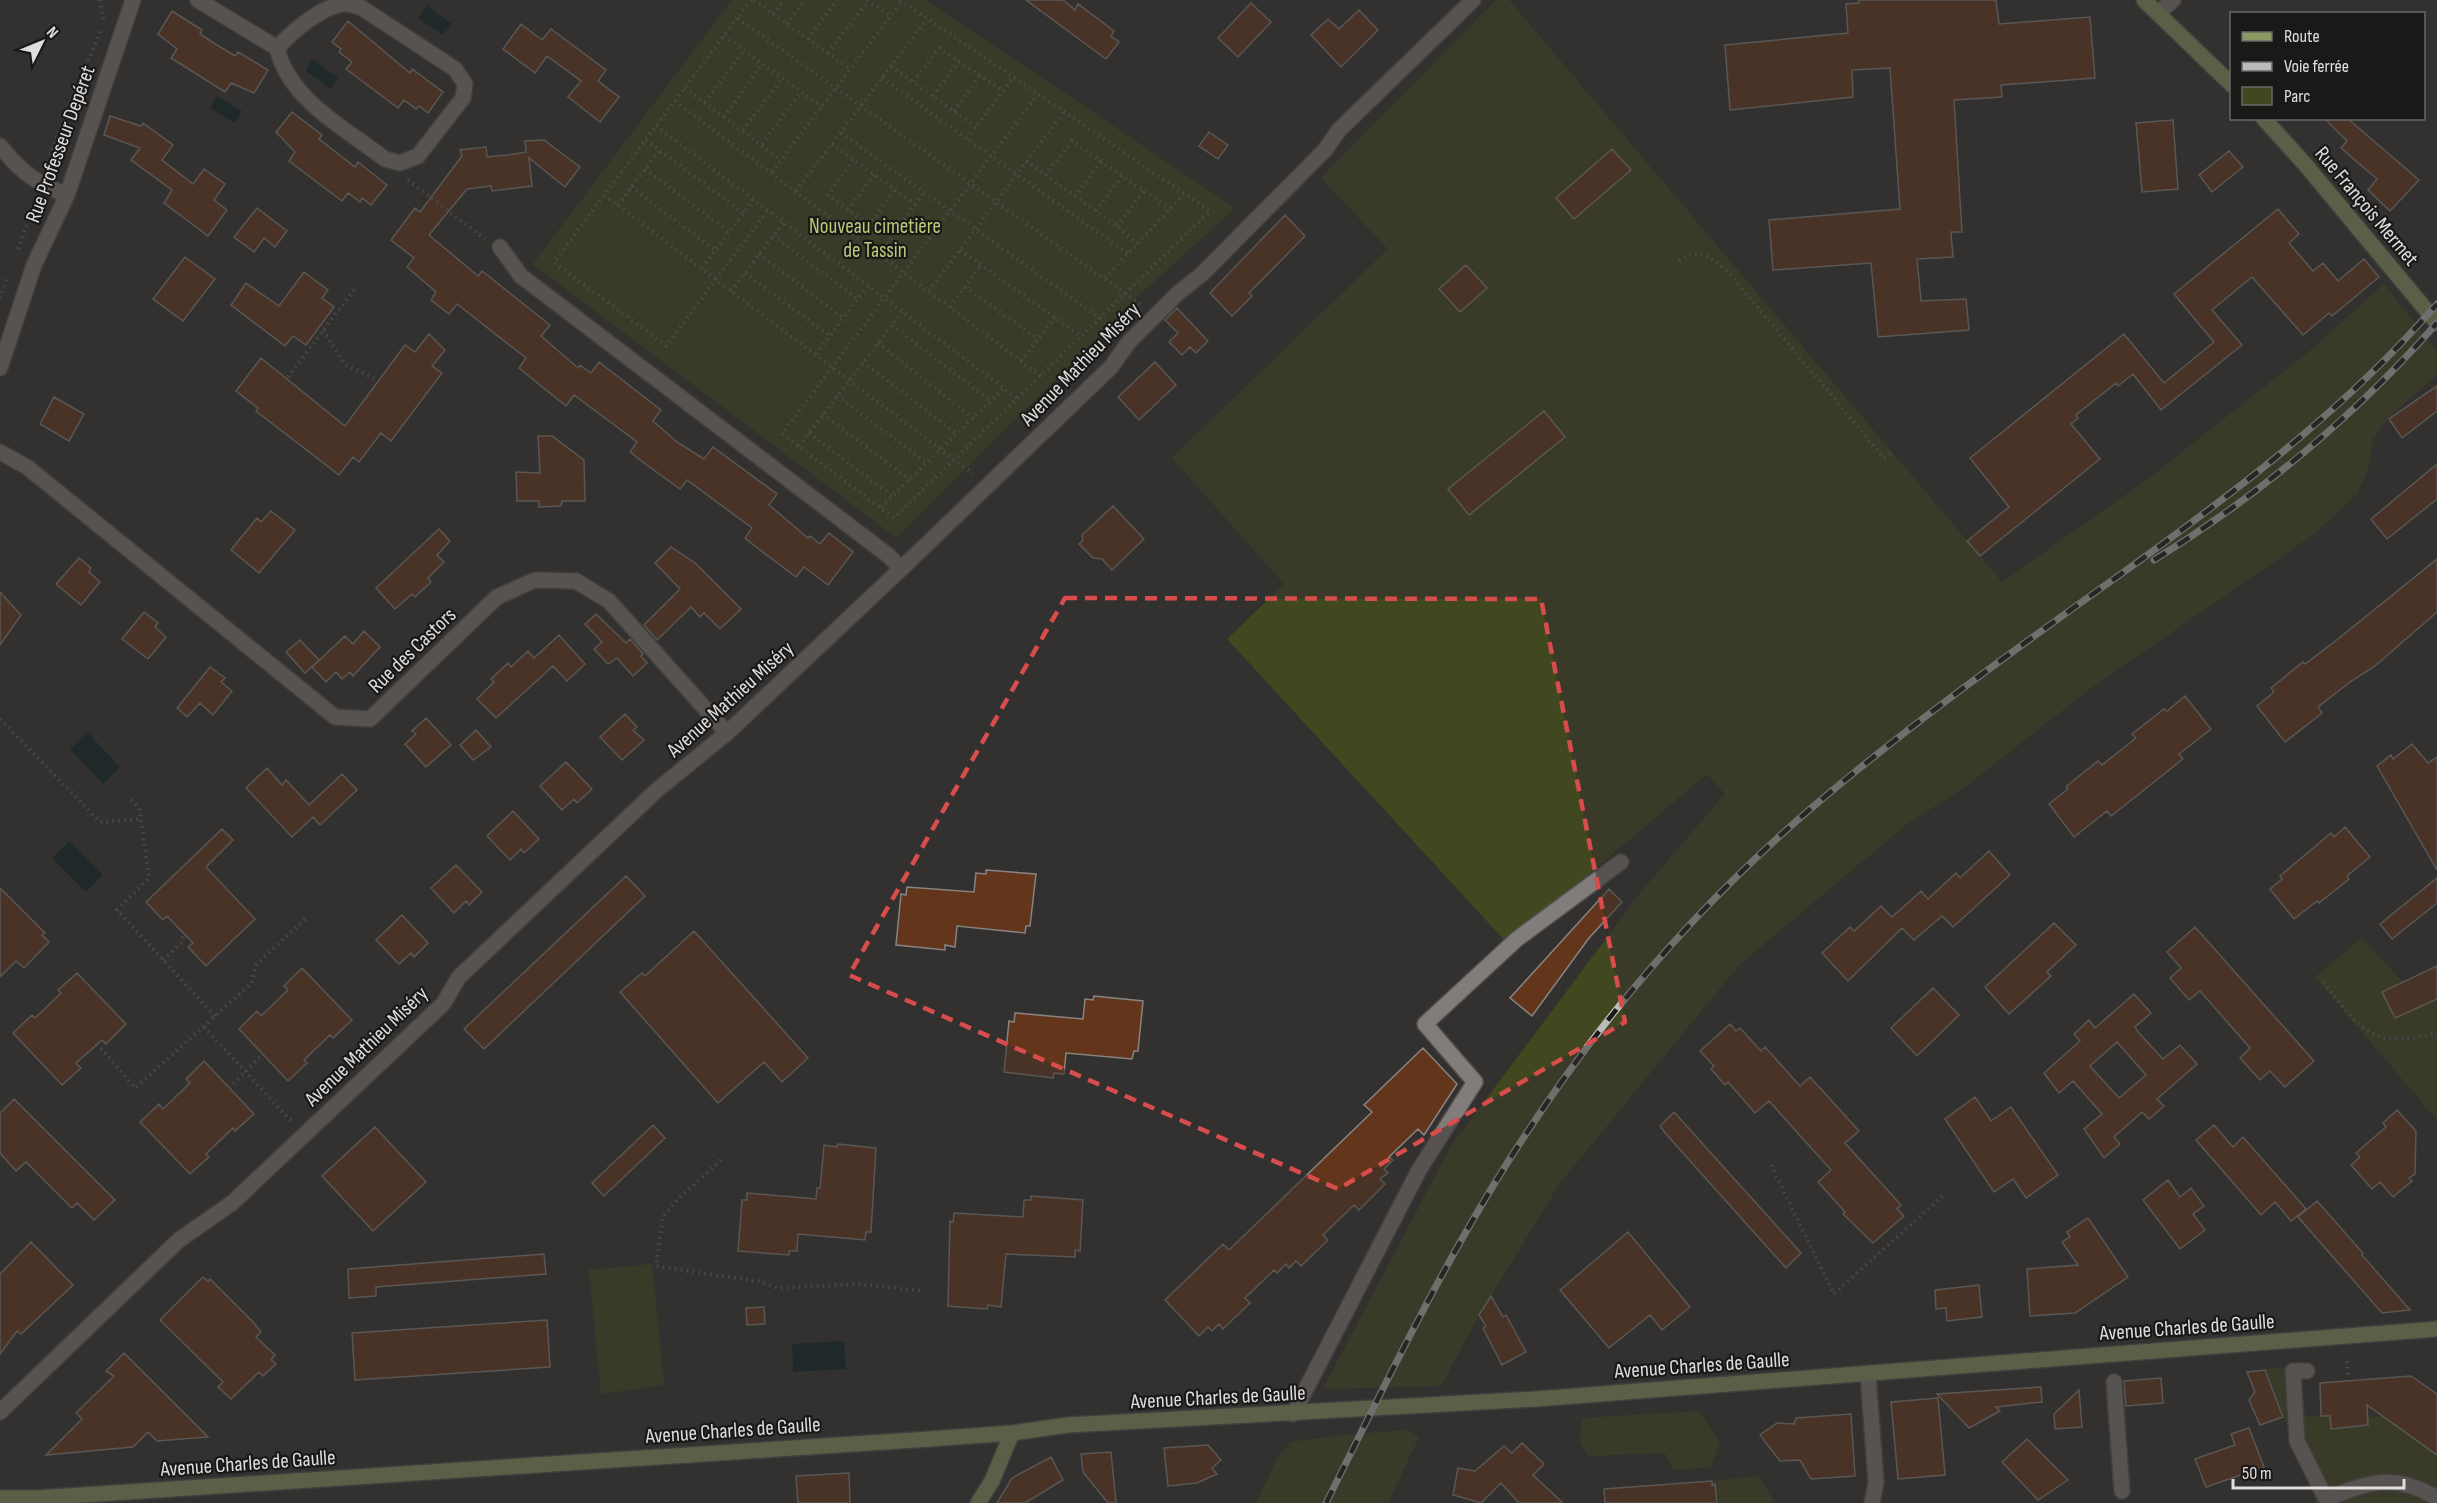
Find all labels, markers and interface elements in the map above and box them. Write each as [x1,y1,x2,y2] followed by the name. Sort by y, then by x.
[12,12,72,72] north arrow
[2230,12,2425,120] legend
[42,23,62,42] text: N
[2284,26,2320,47] text: Route
[2284,56,2349,77] text: Voie ferrée
[20,62,100,226] street label: Rue Professeur Depéret
[2284,86,2310,107] text: Parc
[2309,142,2424,271] street label: Rue François Mermet
[809,214,941,263] park label: Nouveau cimetière de Tassin
[1014,297,1146,432] street label: Avenue Mathieu Miséry
[363,602,461,698] street label: Rue des Castors
[661,636,799,763] street label: Avenue Mathieu Miséry
[299,981,433,1112] street label: Avenue Mathieu Miséry
[2098,1309,2275,1346] street label: Avenue Charles de Gaulle
[1613,1347,1790,1384] street label: Avenue Charles de Gaulle
[1129,1380,1306,1415] street label: Avenue Charles de Gaulle
[644,1412,821,1449] street label: Avenue Charles de Gaulle
[159,1445,336,1482] street label: Avenue Charles de Gaulle
[2233,1452,2404,1490] scale bar
[2242,1463,2272,1484] text: 50 m

